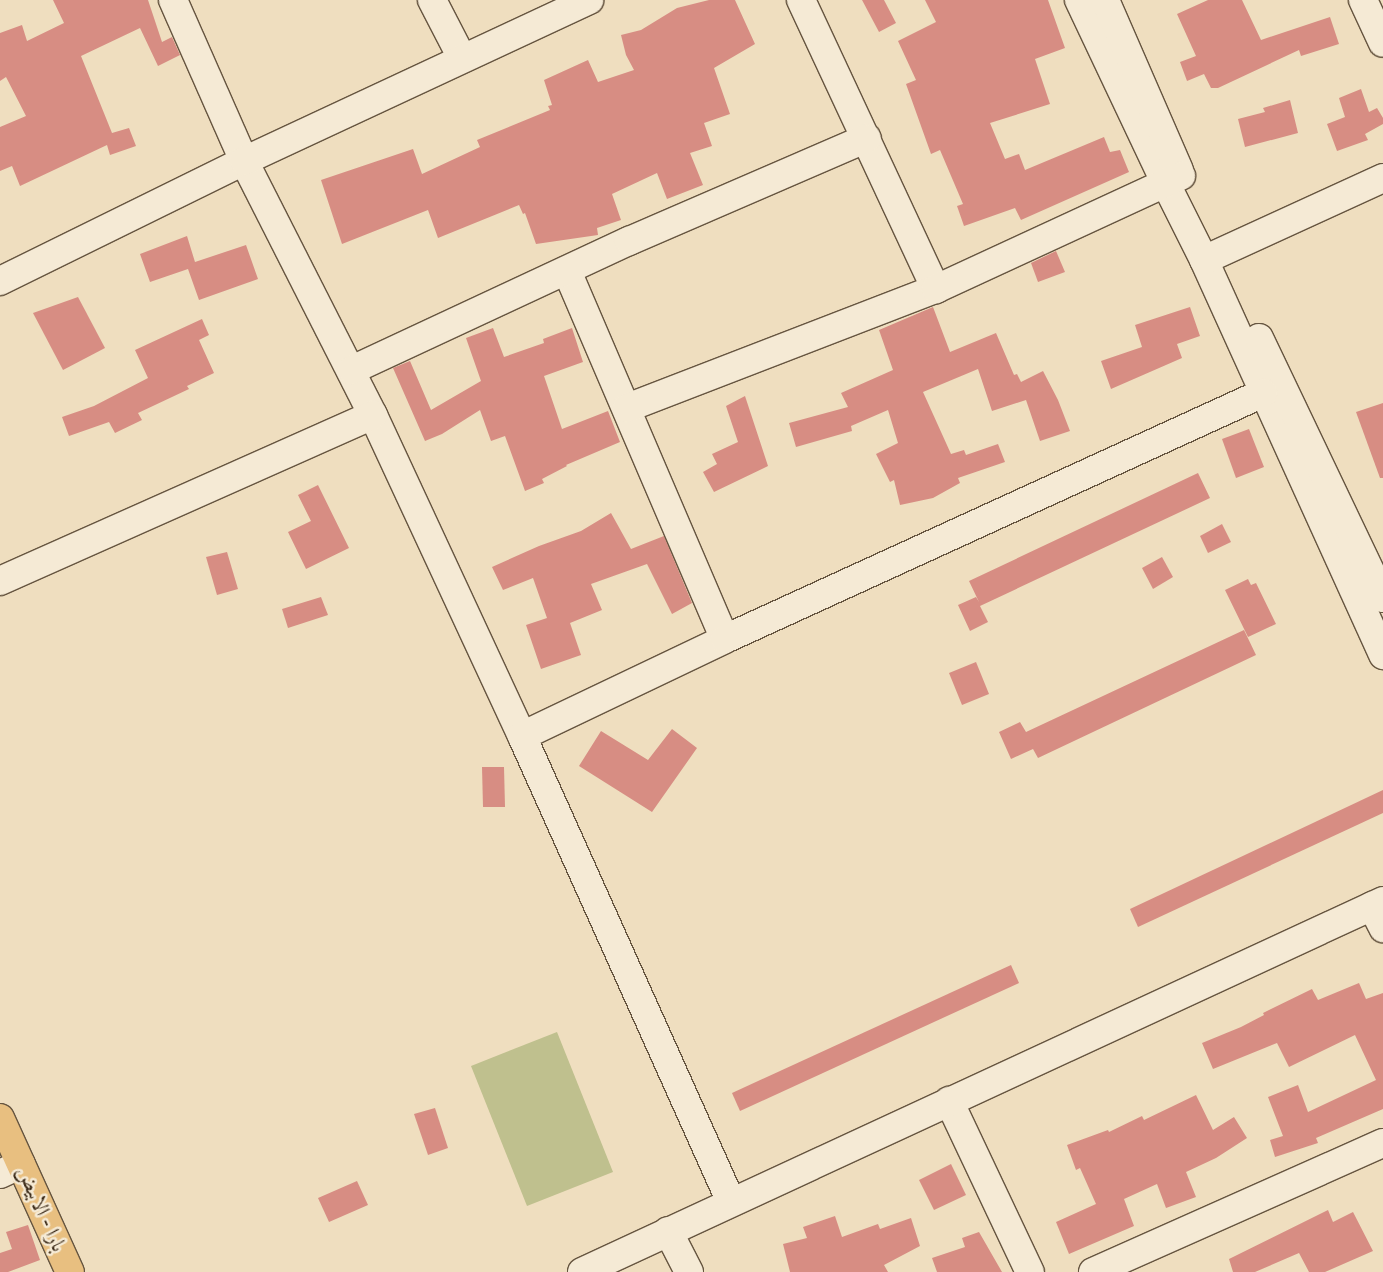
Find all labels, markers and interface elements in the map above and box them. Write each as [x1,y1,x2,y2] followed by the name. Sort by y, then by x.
[11,1162,71,1256] street label: بارا - الابيض

